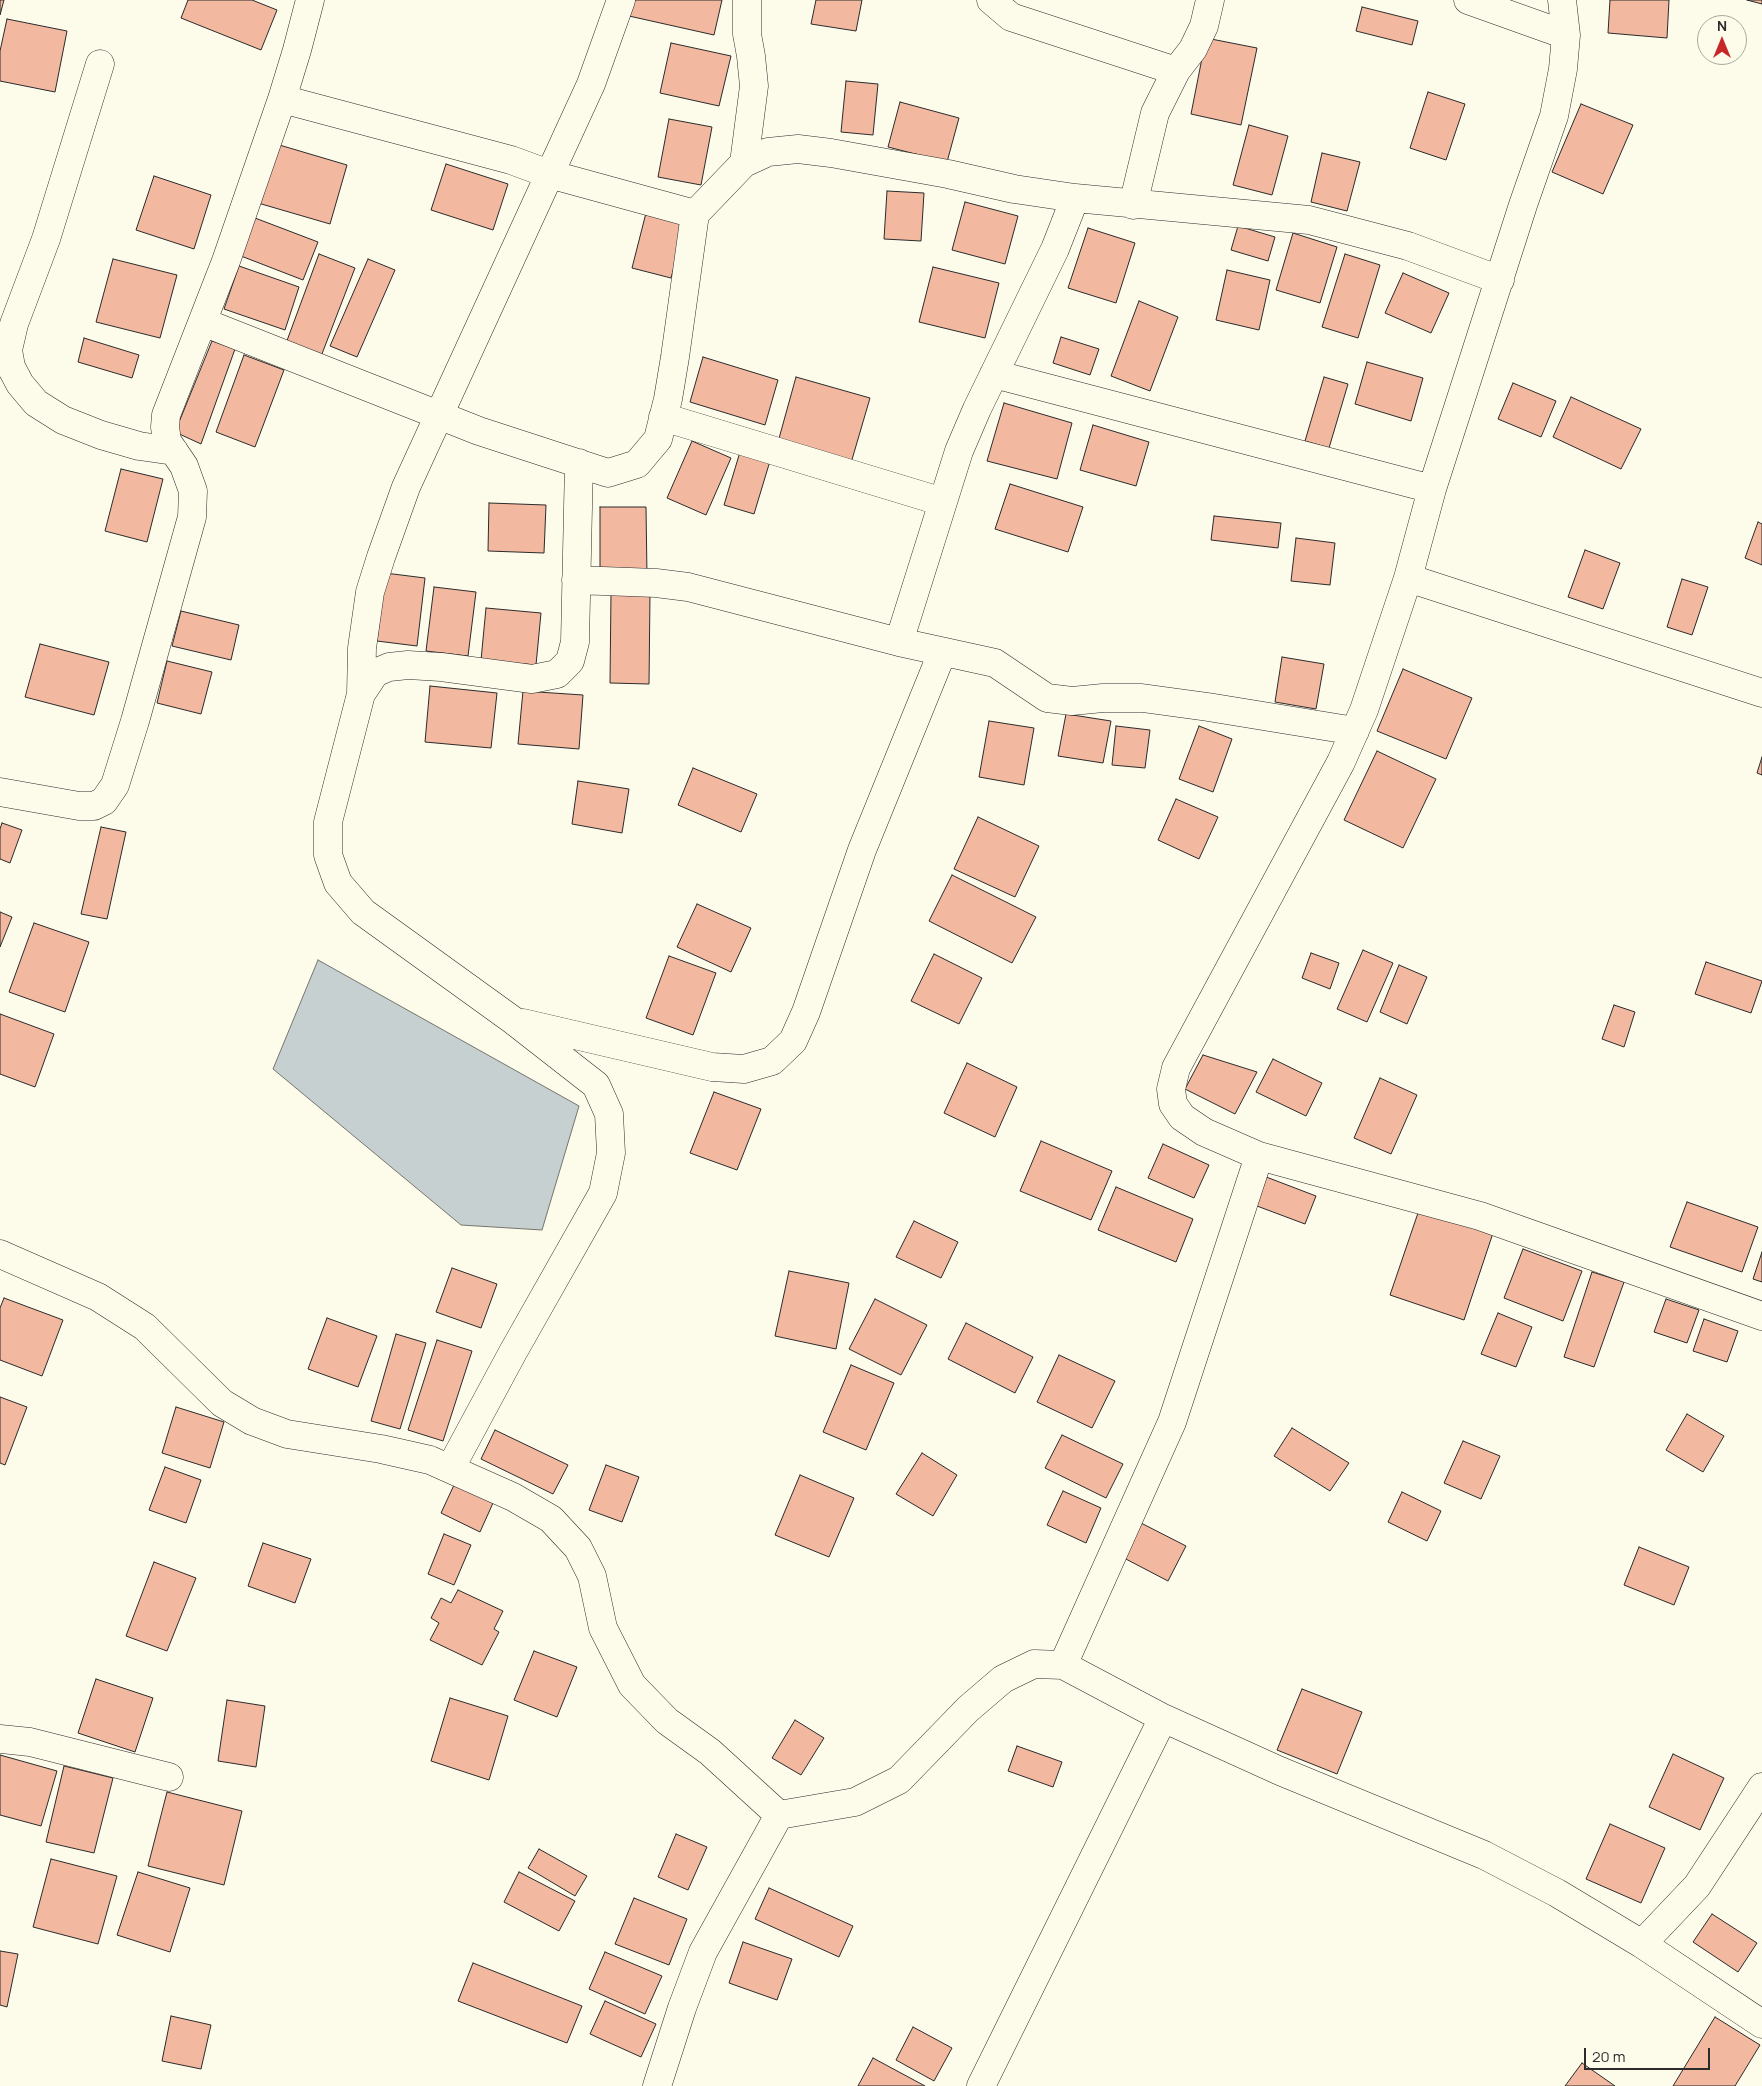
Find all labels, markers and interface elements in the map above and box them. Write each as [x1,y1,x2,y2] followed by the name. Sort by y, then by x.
[1697,15,1747,65] north arrow
[1717,16,1727,35] text: N
[1587,2038,1713,2070] scale bar
[1592,2046,1625,2067] text: 20 m

